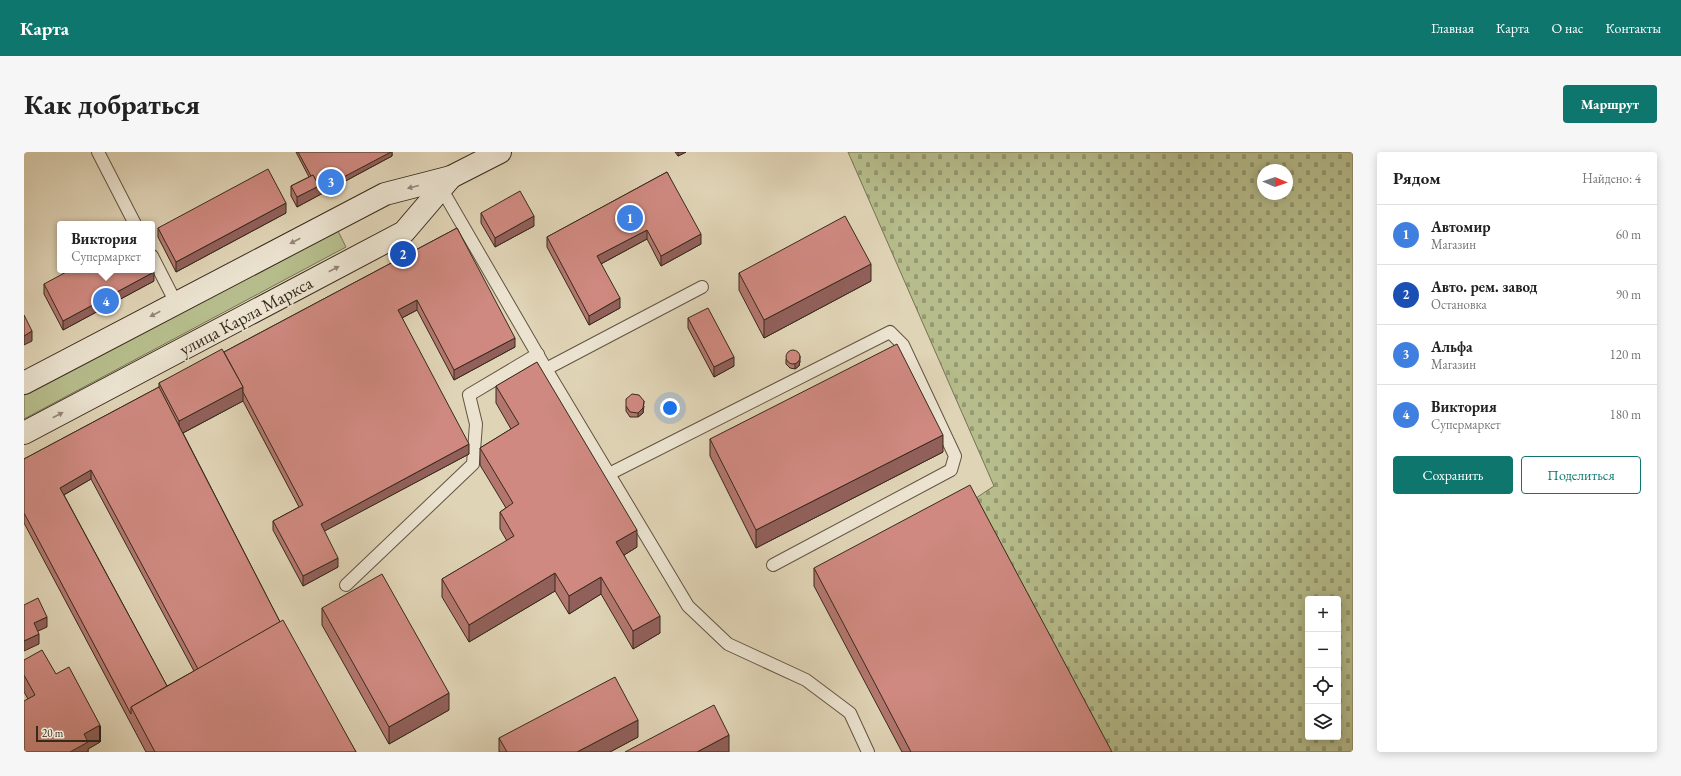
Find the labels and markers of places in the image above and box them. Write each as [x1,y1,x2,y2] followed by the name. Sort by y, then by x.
[318,167,344,197] pin: 3
[617,203,643,233] pin: 1
[390,239,416,269] pin: 2
[93,286,119,316] pin: 4

